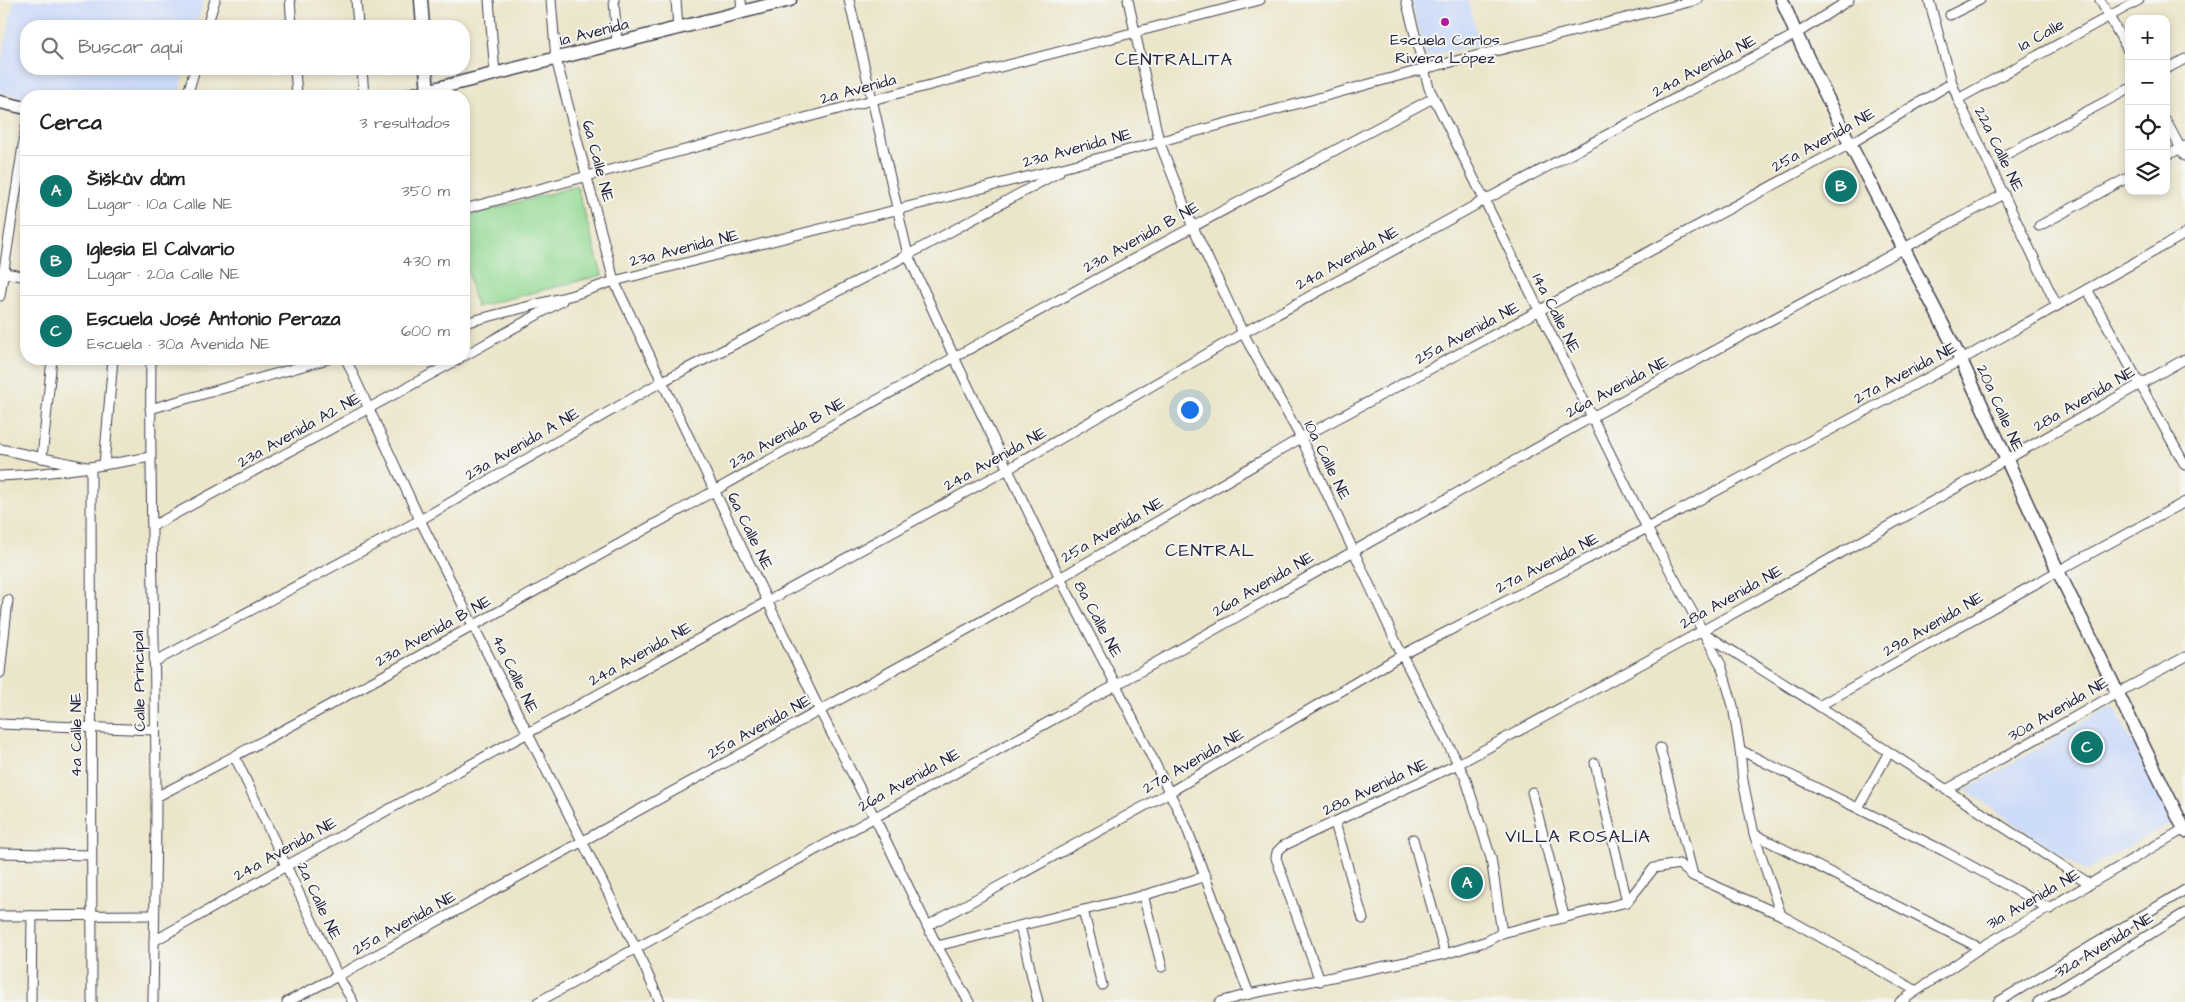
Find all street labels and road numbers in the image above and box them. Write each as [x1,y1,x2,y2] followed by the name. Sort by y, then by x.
[557,13,631,51] street label: 1a Avenida
[2014,13,2068,57] street label: 1a Calle
[1648,29,1760,103] street label: 24a Avenida NE
[818,68,898,110] street label: 2a Avenida
[1767,102,1879,177] street label: 25a Avenida NE
[1969,103,2029,196] street label: 22a Calle NE
[577,118,620,205] street label: 6a Calle NE
[1020,123,1134,173] street label: 23a Avenida NE
[1079,196,1203,278] street label: 23a Avenida B NE
[1292,220,1403,295] street label: 24a Avenida NE
[627,224,741,272] street label: 23a Avenida NE
[1527,269,1586,357] street label: 14a Calle NE
[1411,296,1523,370] street label: 25a Avenida NE
[1850,336,1961,409] street label: 27a Avenida NE
[1562,350,1673,423] street label: 26a Avenida NE
[1971,361,2029,455] street label: 20a Calle NE
[2029,361,2139,437] street label: 28a Avenida NE
[234,387,365,473] street label: 23a Avenida A2 NE
[725,392,849,474] street label: 23a Avenida B NE
[461,402,584,486] street label: 23a Avenida A NE
[1298,417,1356,504] street label: 10a Calle NE
[940,421,1051,496] street label: 24a Avenida NE
[722,489,778,574] street label: 6a Calle NE
[1057,491,1168,568] street label: 25a Avenida NE
[1491,527,1603,599] street label: 27a Avenida NE
[1208,546,1318,622] street label: 26a Avenida NE
[1676,559,1787,634] street label: 28a Avenida NE
[1069,577,1128,662] street label: 8a Calle NE
[1879,586,1988,662] street label: 29a Avenida NE
[371,590,495,672] street label: 23a Avenida B NE
[585,616,696,691] street label: 24a Avenida NE
[127,630,151,732] street label: Calle Principal
[487,631,544,717] street label: 4a Calle NE
[2004,671,2113,747] street label: 30a Avenida NE
[703,689,815,764] street label: 25a Avenida NE
[65,692,87,777] street label: 4a Calle NE
[1138,723,1248,799] street label: 27a Avenida NE
[854,743,964,817] street label: 26a Avenida NE
[1319,753,1432,821] street label: 28a Avenida NE
[230,811,341,886] street label: 24a Avenida NE
[292,859,347,944] street label: 2a Calle NE
[1982,863,2084,935] street label: 31a Avenida NE
[348,885,460,960] street label: 25a Avenida NE
[2050,907,2158,983] street label: 32a Avenida NE

